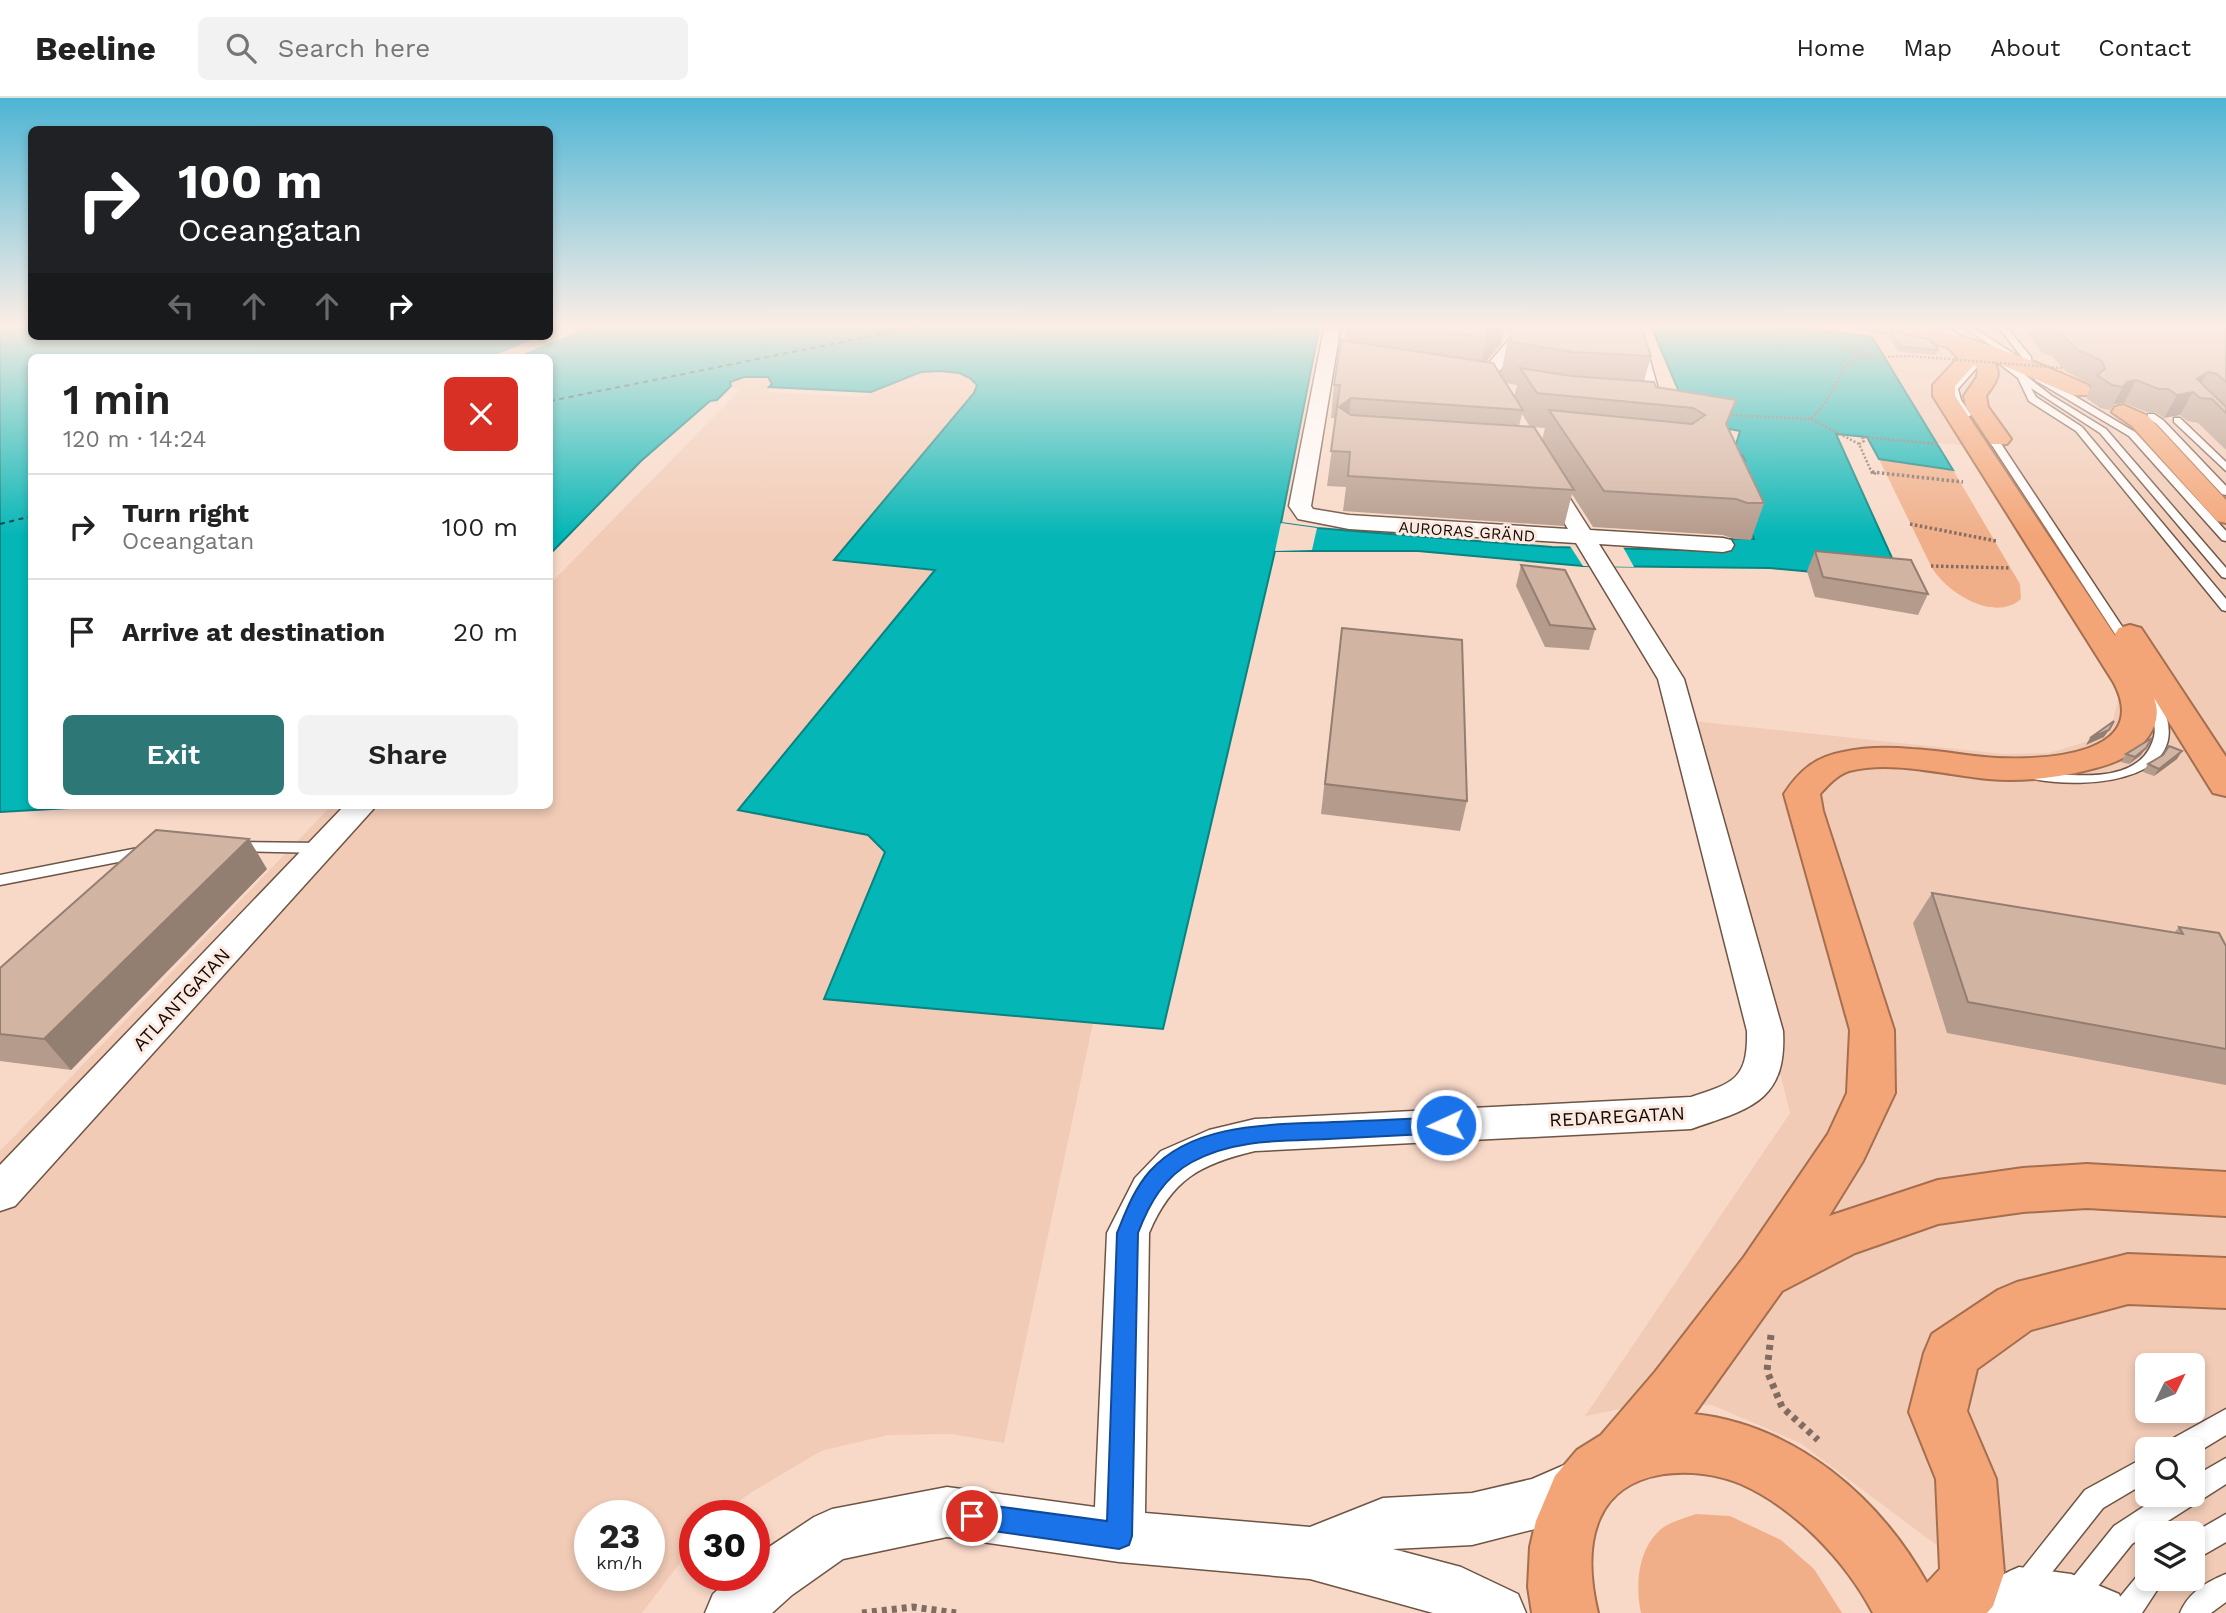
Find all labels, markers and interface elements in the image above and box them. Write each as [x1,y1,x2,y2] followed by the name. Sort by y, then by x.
[198,17,688,80] search box
[35,29,156,68] text: Beeline
[222,29,260,67] icon: search
[278,33,430,63] text: Search here
[1797,34,1865,62] text: Home
[1903,34,1952,62] text: Map
[1990,34,2060,62] text: About
[2098,34,2191,62] text: Contact
[178,152,322,210] text: 100 m
[63,154,154,245] icon: right
[178,211,362,249] text: Oceangatan
[162,287,200,325] icon: left
[235,287,273,325] icon: ahead
[308,287,346,325] icon: ahead
[381,287,419,325] icon: right
[63,375,171,424] text: 1 min
[444,377,518,451] button: close
[63,426,206,453] text: 120 m · 14:24
[122,498,249,528] text: Turn right
[63,508,101,546] icon: right
[442,512,518,542] text: 100 m
[1398,517,1536,546] street label: AURORAS GRÄND
[122,528,254,555] text: Oceangatan
[63,613,101,651] icon: arrive
[122,617,385,647] text: Arrive at destination
[453,617,518,647] text: 20 m
[63,715,284,795] button: Exit
[298,715,518,795] button: Share
[128,943,235,1055] street label: ATLANTGATAN
[1409,1088,1483,1162] position arrow
[1549,1101,1685,1132] street label: REDAREGATAN
[2135,1353,2205,1423] north arrow
[2135,1353,2205,1591] map controls
[2135,1437,2205,1507] button: search
[942,1486,1002,1546] pin
[953,1497,991,1535] icon: arrive
[679,1500,770,1591] speed limit sign: 30
[599,1515,640,1557] text: 23
[2135,1521,2205,1591] button: layers
[596,1552,643,1573] text: km/h

